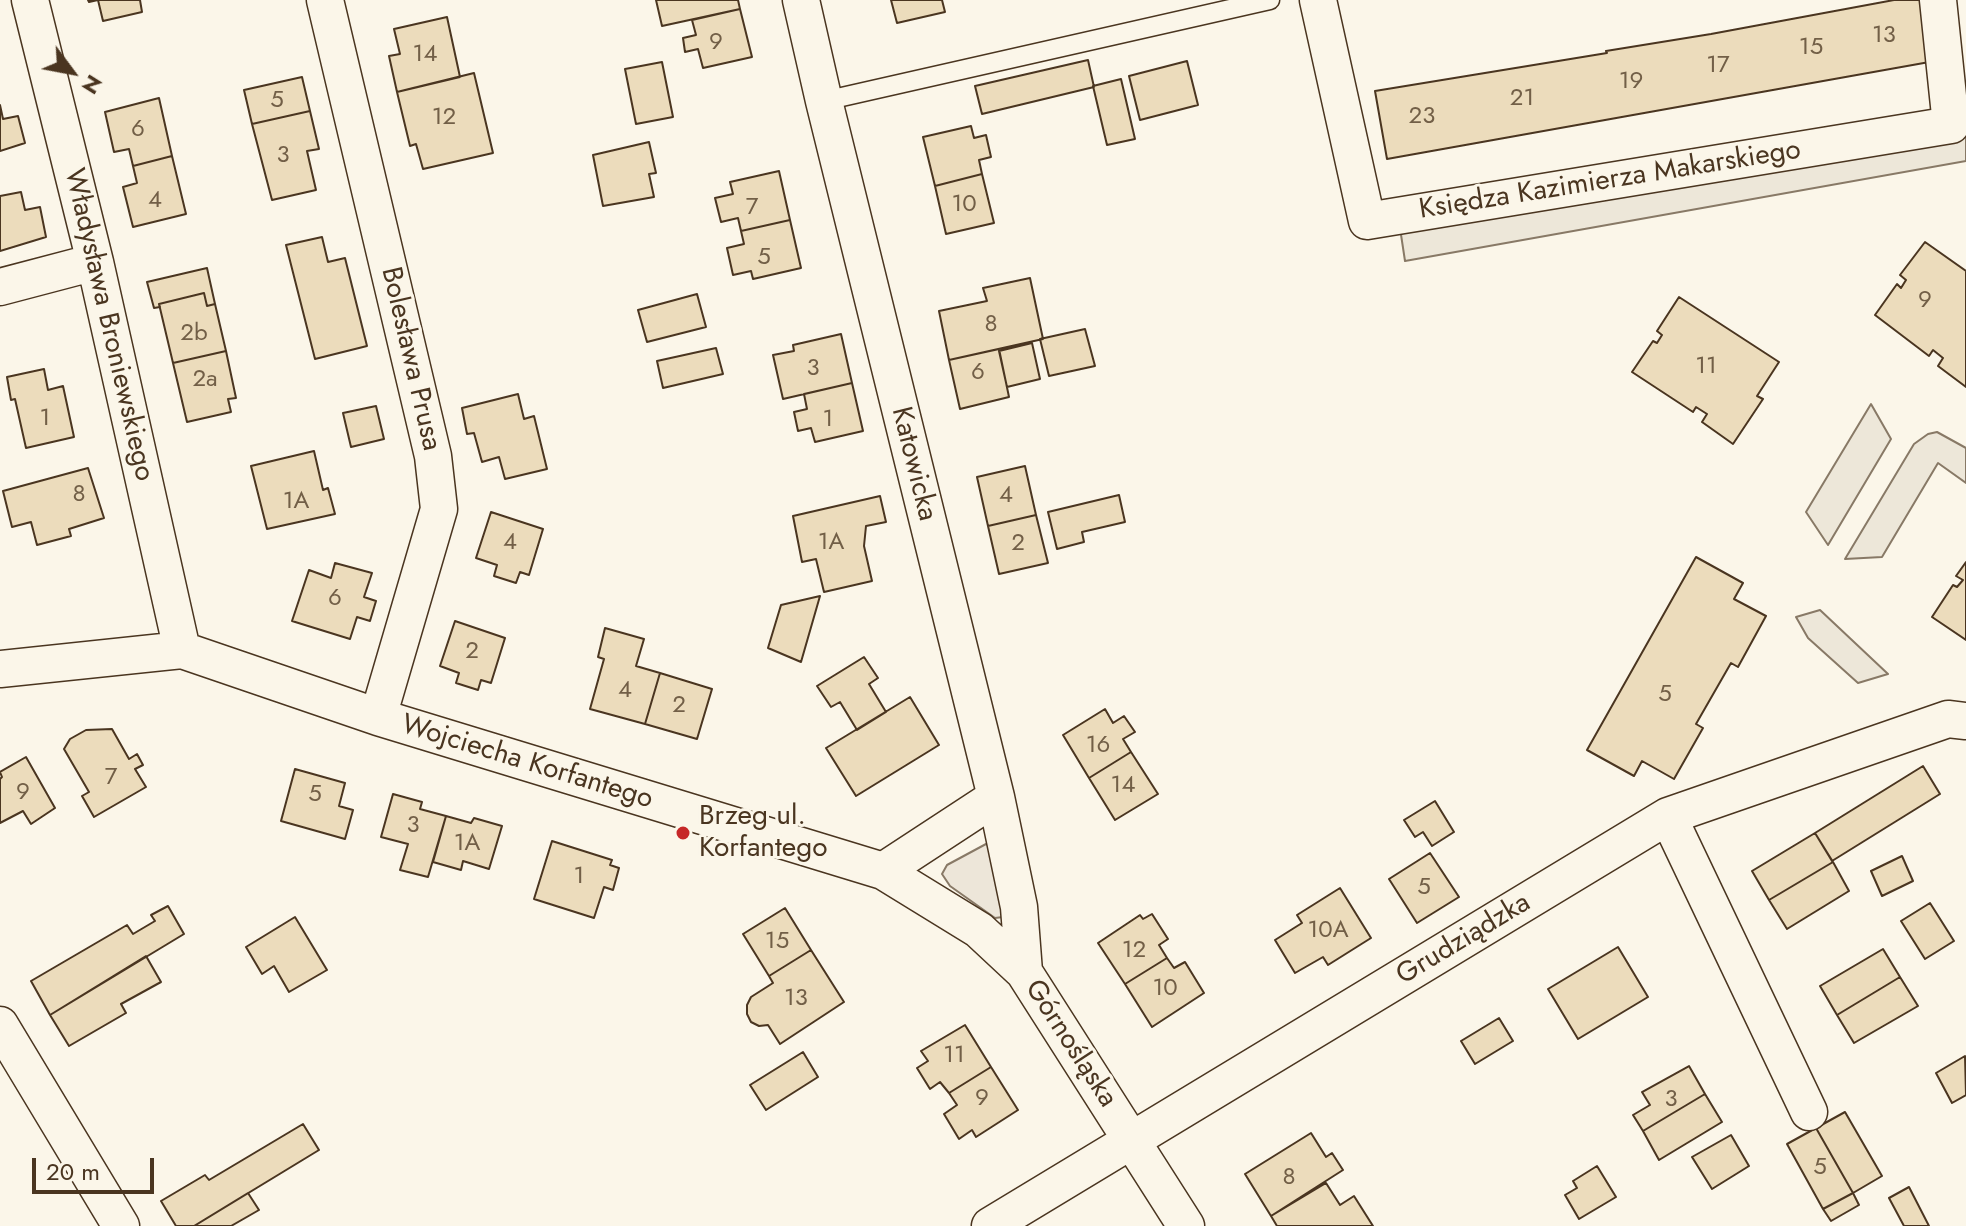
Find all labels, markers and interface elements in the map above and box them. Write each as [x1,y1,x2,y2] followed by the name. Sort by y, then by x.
[1872,22,1896,50] house number: 13
[709,29,723,57] house number: 9
[32,32,112,112] north arrow
[1799,34,1823,62] house number: 15
[413,41,437,69] house number: 14
[1706,52,1730,80] house number: 17
[1619,68,1643,96] house number: 19
[74,69,111,101] text: N
[1510,85,1534,113] house number: 21
[270,87,284,115] house number: 5
[1409,103,1435,131] house number: 23
[432,104,456,132] house number: 12
[131,116,145,144] house number: 6
[1417,134,1803,228] street label: Księdza Kazimierza Makarskiego
[276,142,290,170] house number: 3
[56,166,160,484] street label: Władysława Broniewskiego
[148,187,162,215] house number: 4
[951,191,977,219] house number: 10
[746,194,758,222] house number: 7
[757,244,771,272] house number: 5
[373,264,447,454] street label: Bolesława Prusa
[1918,287,1932,315] house number: 9
[984,311,998,339] house number: 8
[180,320,208,348] house number: 2b
[1695,353,1717,381] house number: 11
[806,355,820,383] house number: 3
[971,359,985,387] house number: 6
[192,366,218,394] house number: 2a
[883,403,943,525] street label: Katowicka
[40,405,50,433] house number: 1
[823,406,833,434] house number: 1
[72,481,86,509] house number: 8
[999,482,1013,510] house number: 4
[283,488,309,516] house number: 1A
[503,529,517,557] house number: 4
[818,529,844,557] house number: 1A
[1011,530,1025,558] house number: 2
[328,585,342,613] house number: 6
[465,638,479,666] house number: 2
[618,677,632,705] house number: 4
[1658,681,1672,709] house number: 5
[672,692,686,720] house number: 2
[397,709,657,817] street label: Wojciecha Korfantego
[1086,732,1110,760] house number: 16
[105,764,117,792] house number: 7
[1111,772,1135,800] house number: 14
[16,779,30,807] house number: 9
[308,781,322,809] house number: 5
[699,800,827,866] place label: Brzeg ul. Korfantego
[406,812,420,840] house number: 3
[674,824,692,842] marker: Brzeg ul. Korfantego
[454,830,480,858] house number: 1A
[574,863,584,891] house number: 1
[1417,874,1431,902] house number: 5
[1391,887,1537,993] street label: Grudziądzka
[1307,917,1349,945] house number: 10A
[765,928,789,956] house number: 15
[1122,937,1146,965] house number: 12
[1016,974,1124,1114] street label: Górnośląska
[1152,975,1178,1003] house number: 10
[784,985,808,1013] house number: 13
[943,1042,965,1070] house number: 11
[975,1085,989,1113] house number: 9
[1664,1086,1678,1114] house number: 3
[36,1142,158,1192] scale bar
[46,1154,100,1189] text: 20 m
[1813,1154,1827,1182] house number: 5
[1282,1164,1296,1192] house number: 8

